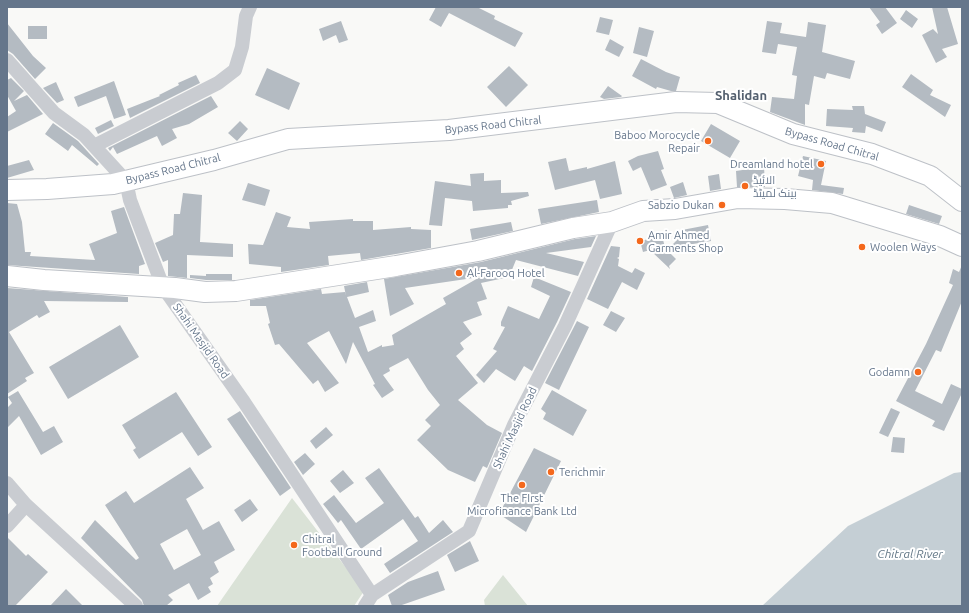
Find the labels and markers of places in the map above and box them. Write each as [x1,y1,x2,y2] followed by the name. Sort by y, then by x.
[614,128,700,154] place label: Baboo Morocycle Repair
[703,136,713,146] marker: Baboo Morocycle Repair
[730,157,813,171] place label: Dreamland hotel
[816,159,826,169] marker: Dreamland hotel
[753,173,797,199] place label: الائیڈ بینک لمیٹڈ
[740,181,750,191] marker: الائیڈ بینک لمیٹڈ
[648,198,714,212] place label: Sabzio Dukan
[717,200,727,210] marker: Sabzio Dukan
[648,228,723,254] place label: Amir Ahmed Garments Shop
[635,236,645,246] marker: Amir Ahmed Garments Shop
[870,240,936,254] place label: Woolen Ways
[857,242,867,252] marker: Woolen Ways
[467,266,545,280] place label: Al-Farooq Hotel
[454,268,464,278] marker: Al-Farooq Hotel
[868,365,910,379] place label: Godamn
[913,367,923,377] marker: Godamn
[559,465,605,479] place label: Terichmir
[546,467,556,477] marker: Terichmir
[517,480,527,490] marker: The FIrst Microfinance Bank Ltd
[467,491,577,517] place label: The FIrst Microfinance Bank Ltd
[302,532,382,558] place label: Chitral Football Ground
[289,540,299,550] marker: Chitral Football Ground

